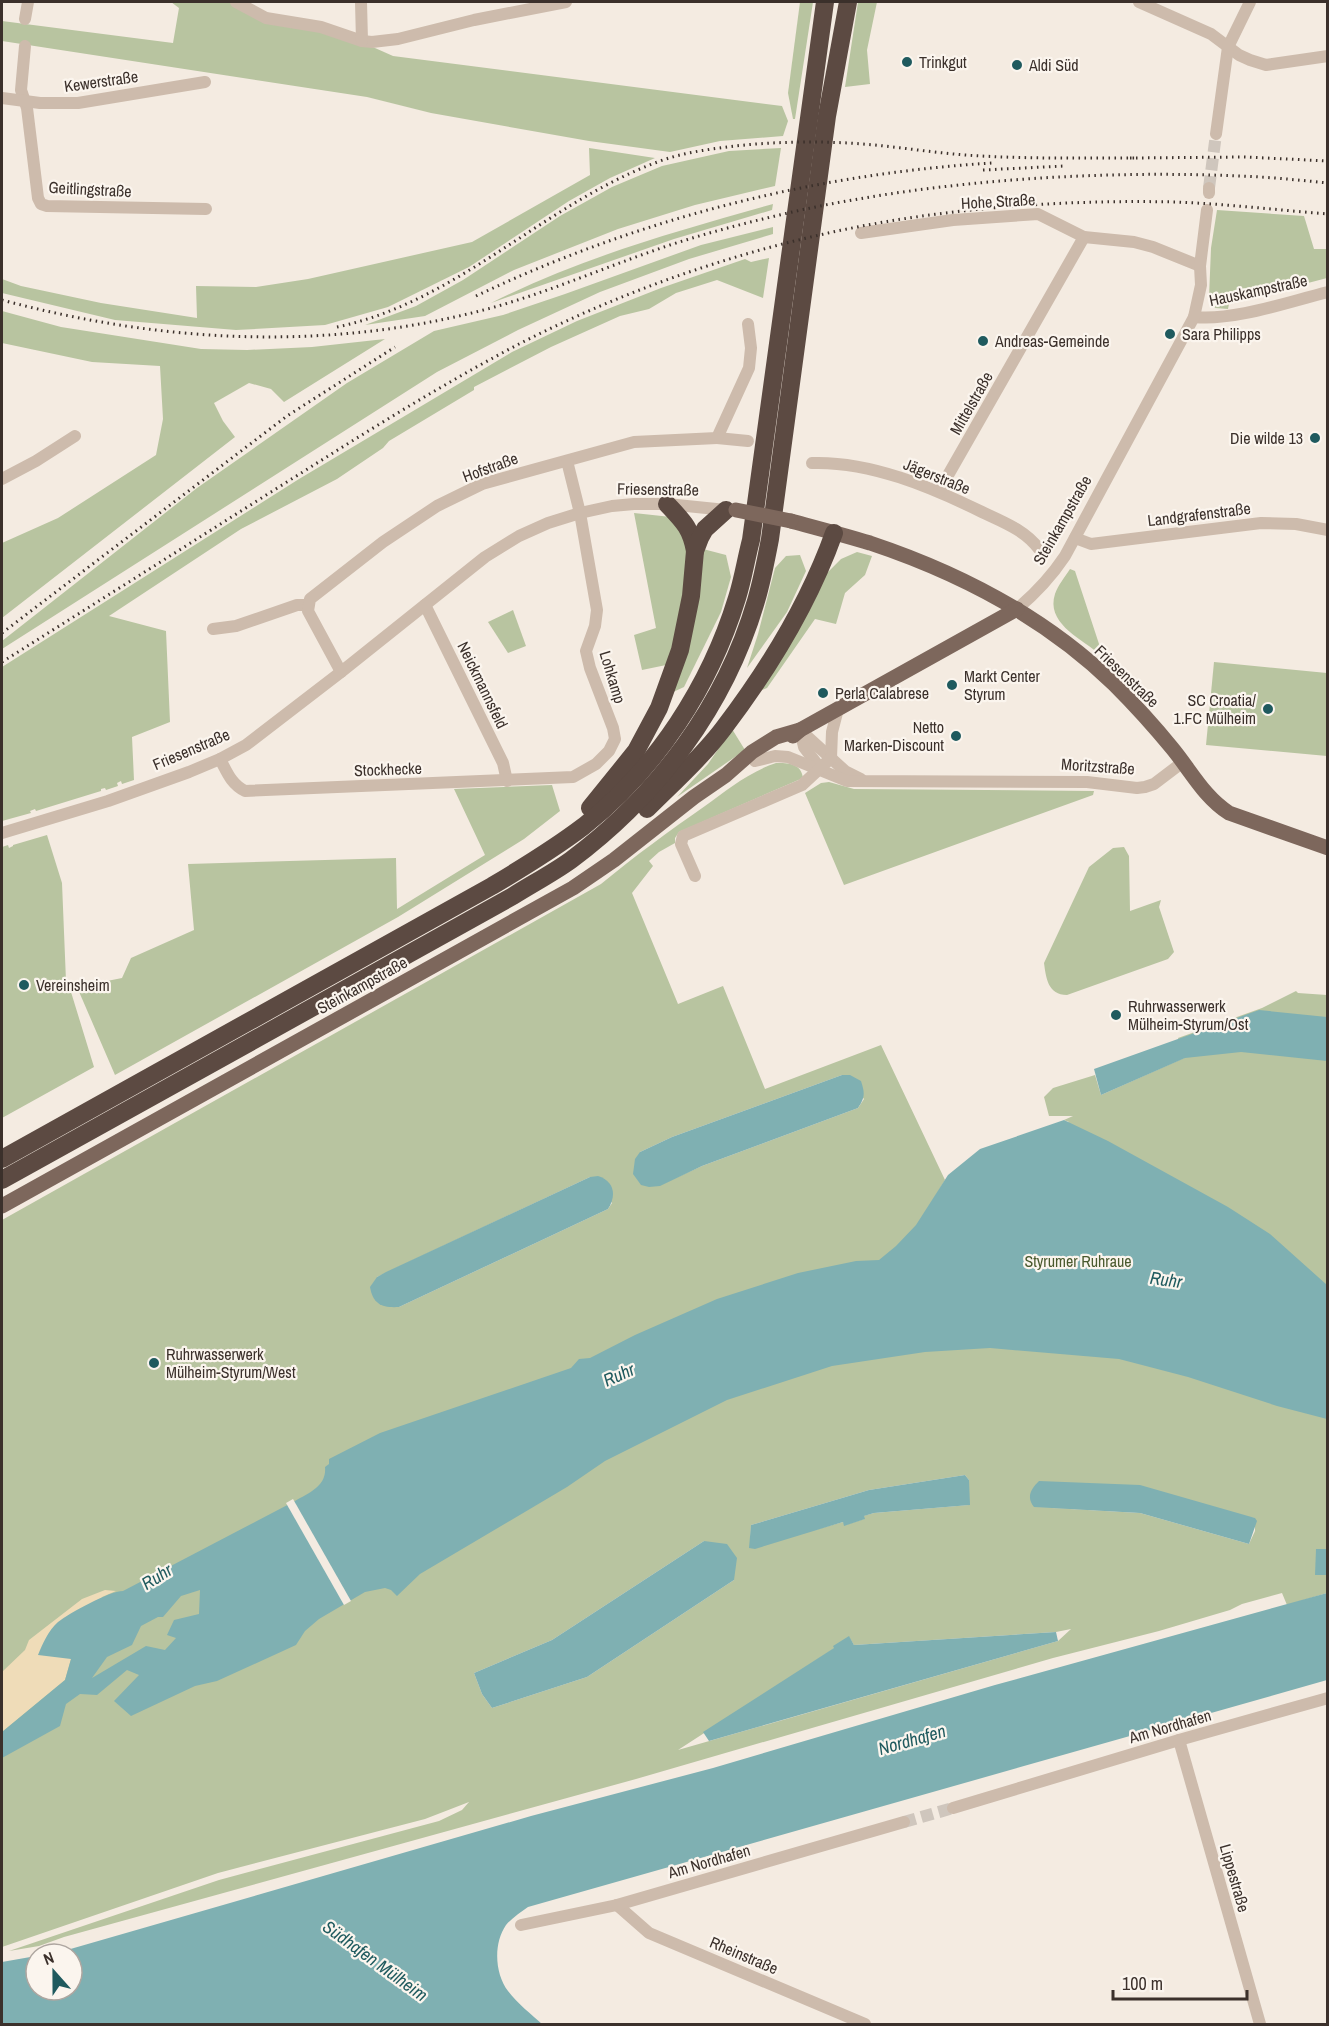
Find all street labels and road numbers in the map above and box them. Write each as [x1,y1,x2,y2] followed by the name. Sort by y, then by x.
[63,65,139,97] street label: Kewerstraße
[48,176,132,202] street label: Geitlingstraße
[960,188,1036,214] street label: Hohe Straße
[1207,269,1309,311] street label: Hauskampstraße
[944,368,998,438] street label: Mittelstraße
[459,447,521,487] street label: Hofstraße
[900,453,974,499] street label: Jägerstraße
[1027,471,1097,569] street label: Steinkampstraße
[617,477,699,501] street label: Friesenstraße
[1146,497,1252,531] street label: Landgrafenstraße
[452,638,514,732] street label: Neickmannsfeld
[1090,640,1164,712] street label: Friesenstraße
[595,648,631,706] street label: Lohkamp
[149,723,233,775] street label: Friesenstraße
[1061,752,1135,780] street label: Moritzstraße
[354,757,422,781] street label: Stockhecke
[313,951,411,1019] street label: Steinkampstraße
[1125,1704,1214,1749] street label: Am Nordhafen
[664,1839,753,1884] street label: Am Nordhafen
[1215,1841,1255,1915] street label: Lippestraße
[706,1931,782,1979] street label: Rheinstraße

